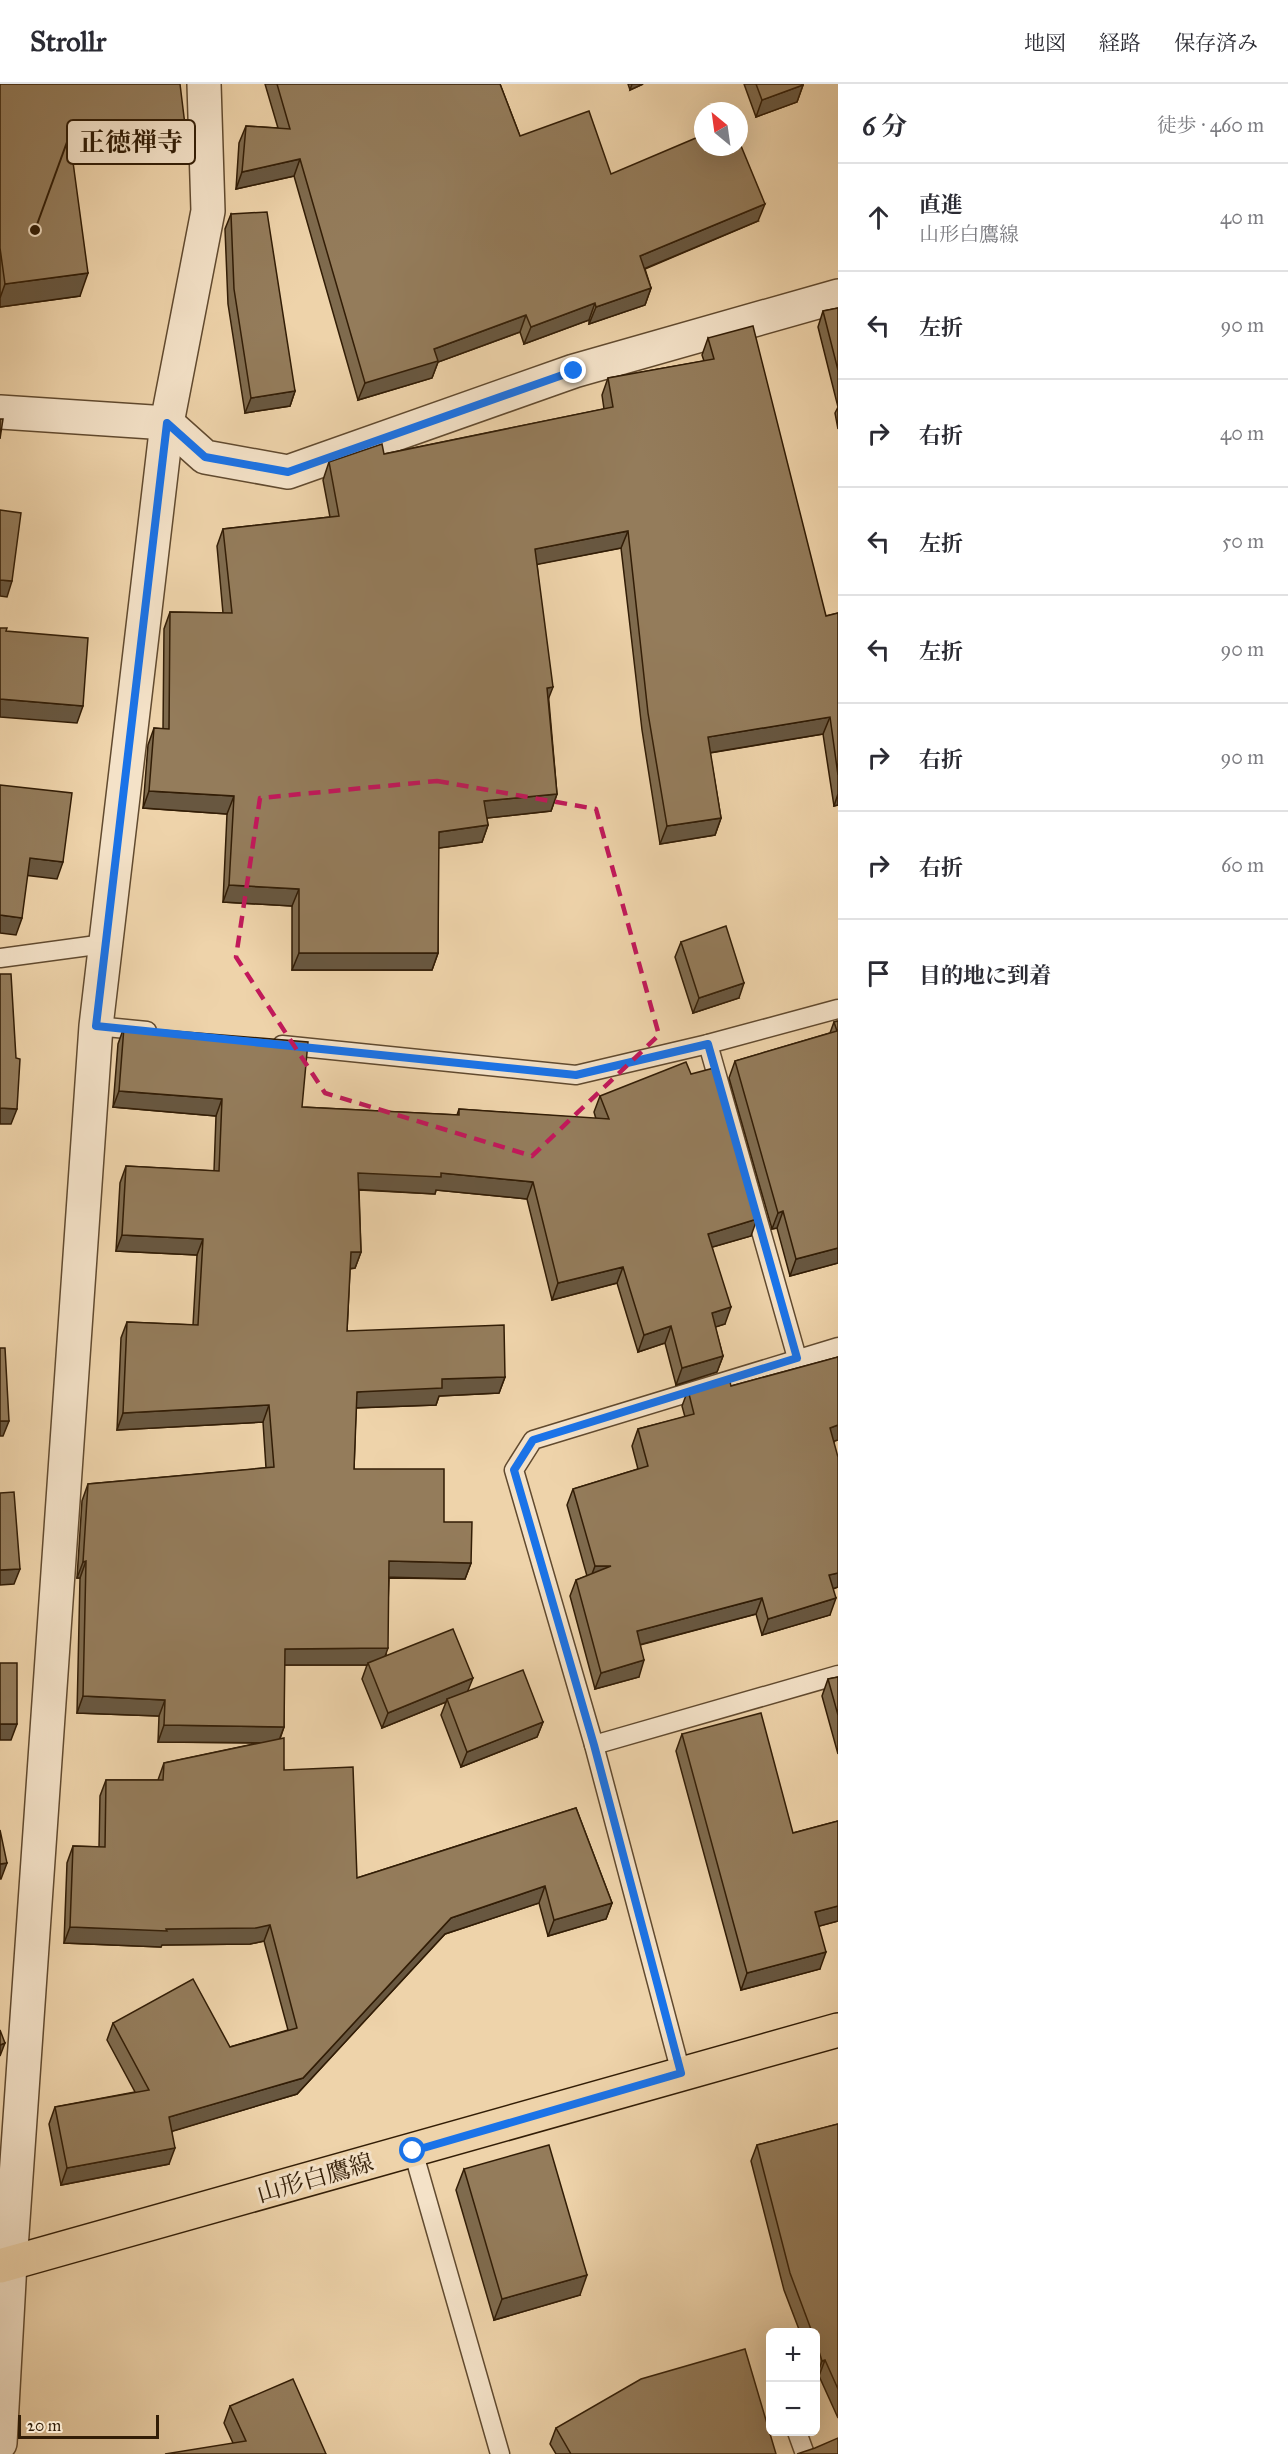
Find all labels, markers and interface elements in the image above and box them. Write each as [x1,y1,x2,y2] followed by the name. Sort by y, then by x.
[30,24,106,59] text: Strollr
[1024,30,1066,56] text: 地図
[1099,30,1141,56] text: 経路
[1174,30,1258,56] text: 保存済み
[694,102,748,156] north arrow
[862,110,907,142] text: 6 分
[1157,113,1264,137] text: 徒歩 · 460 m
[67,120,195,164] callout: 正徳禅寺
[79,126,183,158] text: 正徳禅寺
[919,191,963,218] text: 直進
[862,201,895,234] icon: ahead
[1220,205,1264,229] text: 40 m
[919,222,1019,246] text: 山形白鷹線
[862,309,895,342] icon: left
[1221,313,1264,337] text: 90 m
[919,314,963,341] text: 左折
[560,357,586,383] route end
[862,417,895,450] icon: right
[1220,421,1264,445] text: 40 m
[919,422,963,449] text: 右折
[862,525,895,558] icon: left
[1222,529,1264,553] text: 50 m
[919,530,963,557] text: 左折
[862,633,895,666] icon: left
[1221,637,1264,661] text: 90 m
[919,638,963,665] text: 左折
[862,741,895,774] icon: right
[1221,745,1264,769] text: 90 m
[919,746,963,773] text: 右折
[862,849,895,882] icon: right
[1221,853,1264,877] text: 60 m
[919,854,963,881] text: 右折
[862,957,895,990] icon: arrive
[919,962,1051,989] text: 目的地に到着
[399,2137,425,2163] route start
[253,2147,377,2209] street label: 山形白鷹線
[766,2328,820,2436] map controls
[766,2328,820,2382] button: +
[766,2382,820,2436] button: −
[18,2412,159,2440] scale bar
[27,2416,61,2435] text: 20 m

